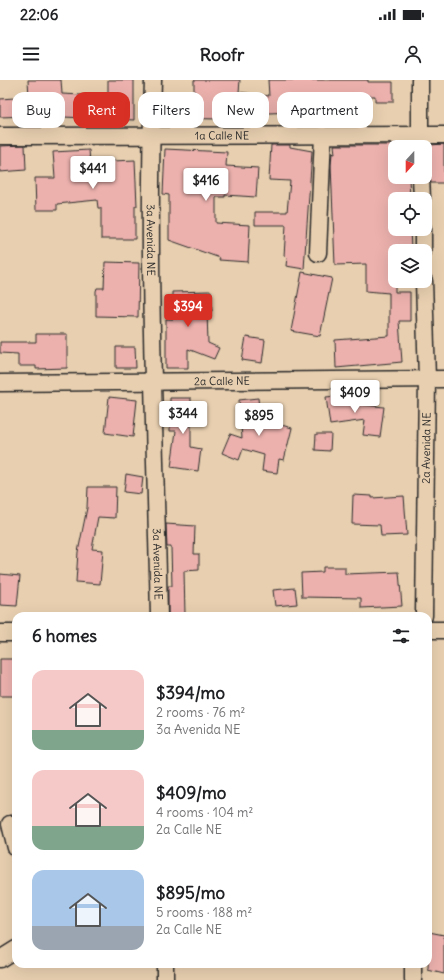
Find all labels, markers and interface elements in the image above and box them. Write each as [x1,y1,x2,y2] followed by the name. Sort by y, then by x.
[20,5,58,24] text: 22:06
[20,43,42,65] icon: menu
[200,43,244,66] text: Roofr
[402,43,424,65] icon: person
[12,92,65,128] chip: Buy
[73,92,130,128] chip: Rent
[138,92,204,128] chip: Filters
[212,92,269,128] chip: New
[277,92,373,128] chip: Apartment
[195,128,249,143] street label: 1a Calle NE
[388,140,432,184] north arrow
[388,140,432,288] map controls
[69,156,117,190] pin: $441
[79,160,107,177] text: $441
[182,168,230,202] pin: $416
[192,172,220,189] text: $416
[388,192,432,236] button: locate
[144,204,158,276] street label: 3a Avenida NE
[388,244,432,288] button: layers
[164,294,212,328] pin: $394
[173,298,203,315] text: $394
[194,374,250,388] street label: 2a Calle NE
[331,380,379,414] pin: $409
[340,384,370,401] text: $409
[159,401,207,435] pin: $344
[235,403,283,437] pin: $895
[168,405,198,422] text: $344
[244,407,274,424] text: $895
[419,412,434,484] street label: 2a Avenida NE
[150,528,166,600] street label: 3a Avenida NE
[32,625,97,647] text: 6 homes
[390,625,412,647] icon: filters
[156,682,225,704] text: $394/mo
[64,686,112,734] icon: home
[156,704,245,721] text: 2 rooms · 76 m²
[156,721,241,738] text: 3a Avenida NE
[156,782,226,804] text: $409/mo
[64,786,112,834] icon: home
[156,804,253,821] text: 4 rooms · 104 m²
[156,821,222,838] text: 2a Calle NE
[156,882,225,904] text: $895/mo
[64,886,112,934] icon: home
[156,904,252,921] text: 5 rooms · 188 m²
[156,921,222,938] text: 2a Calle NE

